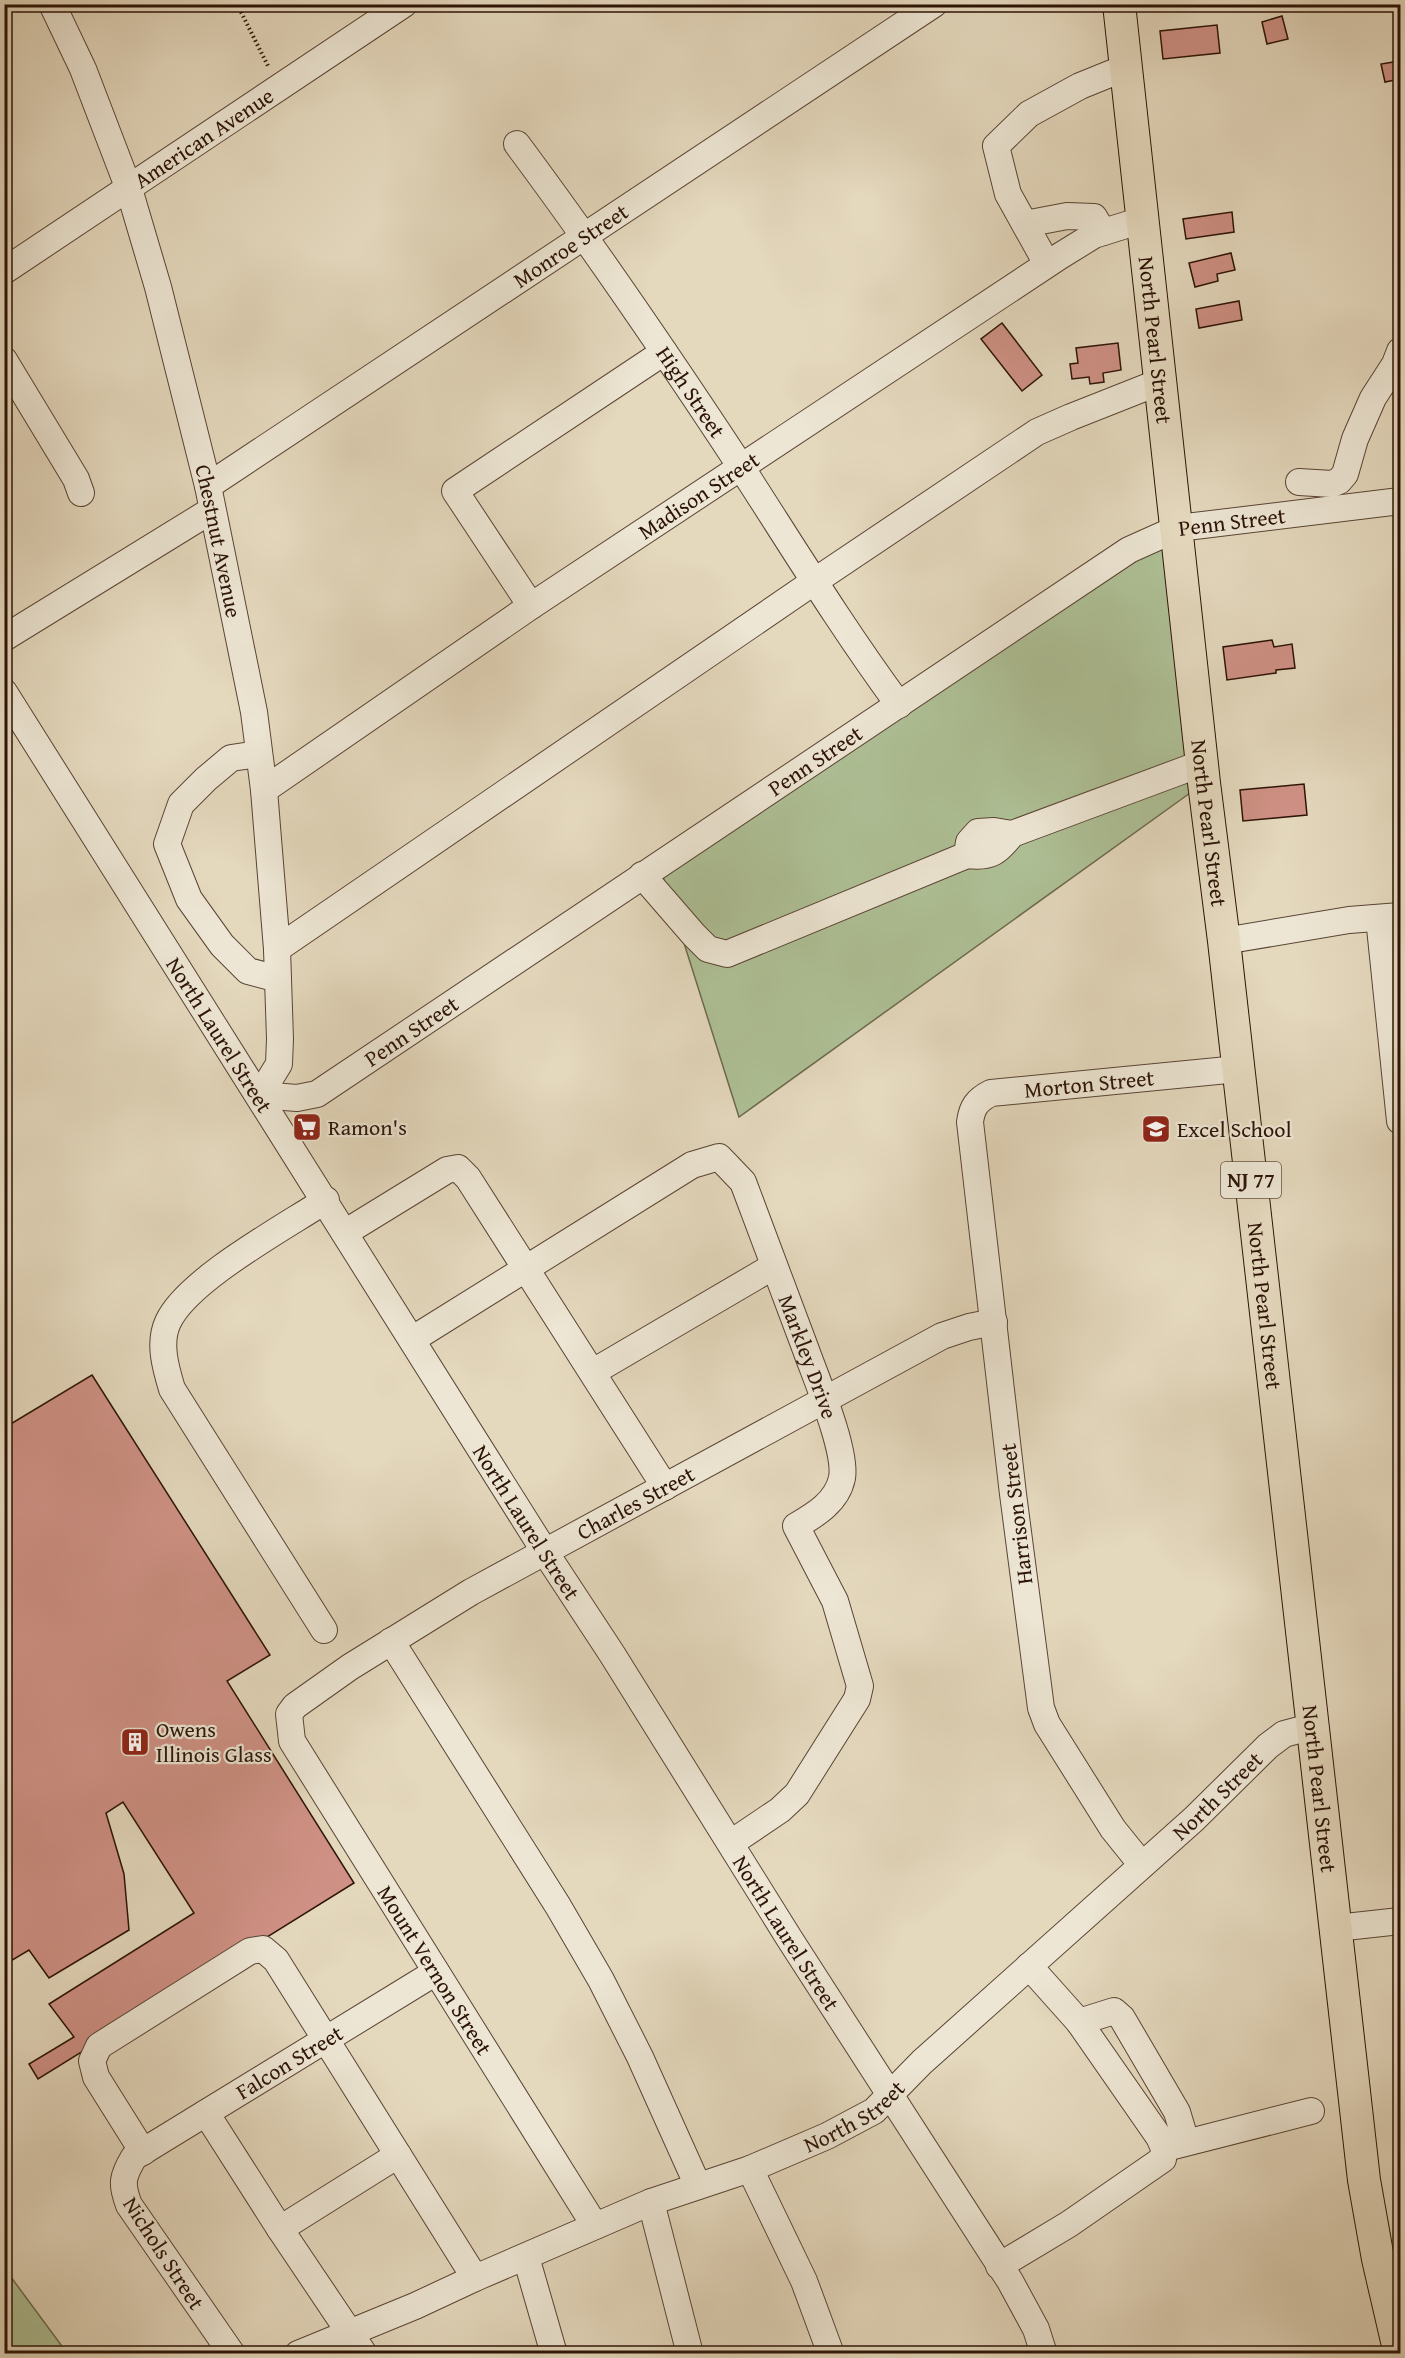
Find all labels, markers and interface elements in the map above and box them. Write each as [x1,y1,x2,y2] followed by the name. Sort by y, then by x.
[127,79,280,196] street label: American Avenue
[506,195,635,295] street label: Monroe Street
[1131,255,1181,426] street label: North Pearl Street
[649,340,734,444] street label: High Street
[632,443,766,547] street label: Madison Street
[187,461,250,620] street label: Chestnut Avenue
[1177,499,1287,544] street label: Penn Street
[761,717,869,804] street label: Penn Street
[1183,738,1236,909] street label: North Pearl Street
[159,951,281,1119] street label: North Laurel Street
[358,988,465,1074] street label: Penn Street
[1023,1061,1156,1106] street label: Morton Street
[291,1111,323,1143] supermarket icon: Ramon's
[328,1111,407,1143] place label: Ramon's
[1140,1113,1172,1145] school or university icon: Excel School
[1177,1113,1292,1145] place label: Excel School
[1221,1162,1281,1198] road number: NJ 77
[1240,1220,1291,1391] street label: North Pearl Street
[771,1290,846,1423] street label: Markley Drive
[465,1438,588,1606] street label: North Laurel Street
[991,1441,1041,1586] street label: Harrison Street
[571,1457,700,1548] street label: Charles Street
[1294,1703,1345,1874] street label: North Pearl Street
[156,1713,272,1770] place label: Owens Illinois Glass
[119,1726,151,1758] building icon: Owens Illinois Glass
[1165,1744,1270,1847] street label: North Street
[725,1849,848,2017] street label: North Laurel Street
[370,1879,500,2061] street label: Mount Vernon Street
[229,2017,349,2107] street label: Falcon Street
[798,2073,912,2160] street label: North Street
[115,2190,213,2316] street label: Nichols Street

